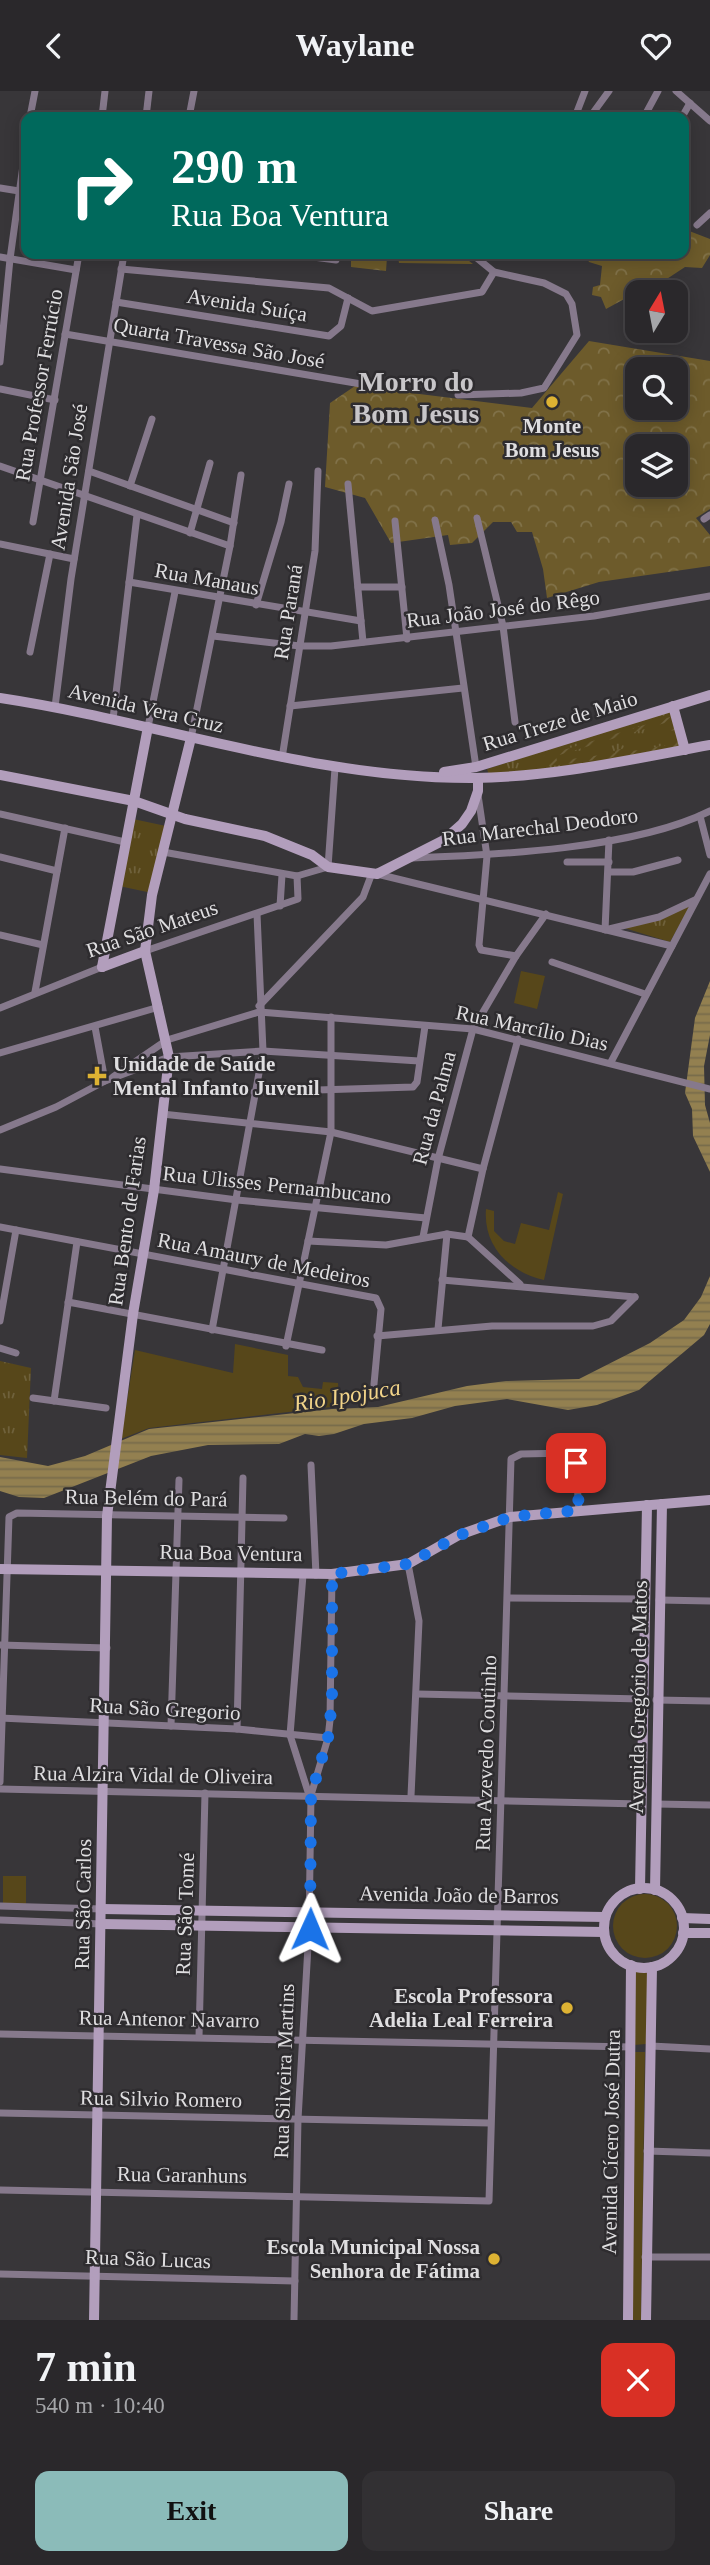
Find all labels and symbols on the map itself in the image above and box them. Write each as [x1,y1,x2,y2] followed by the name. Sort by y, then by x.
[625,280,688,343] north arrow
[185,284,310,326] street label: Avenida Suíça
[10,287,68,483] street label: Rua Professor Ferrúcio
[112,313,326,373] street label: Quarta Travessa São José
[353,366,479,429] district label: Morro do Bom Jesus
[544,394,560,410] marker: Monte Bom Jesus
[46,402,92,552] street label: Avenida São José
[504,414,600,462] place label: Monte Bom Jesus
[153,558,261,600] street label: Rua Manaus
[269,562,307,661] street label: Rua Paraná
[405,585,601,633] street label: Rua João José do Rêgo
[66,678,226,738] street label: Avenida Vera Cruz
[480,686,640,756] street label: Rua Treze de Maio
[441,803,639,851] street label: Rua Marechal Deodoro
[83,895,221,963] street label: Rua São Mateus
[454,1000,610,1056] street label: Rua Marcílio Dias
[407,1048,461,1167] street label: Rua da Palma
[113,1052,320,1100] place label: Unidade de Saúde Mental Infanto Juvenil
[87,1066,107,1086] marker: Unidade de Saúde Mental Infanto Juvenil
[103,1135,151,1307] street label: Rua Bento de Farias
[161,1161,393,1209] street label: Rua Ulisses Pernambucano
[156,1228,372,1292] street label: Rua Amaury de Medeiros
[291,1375,402,1416] water label: Rio Ipojuca
[546,1433,606,1493] pin
[64,1485,228,1511] street label: Rua Belém do Pará
[159,1540,303,1566] street label: Rua Boa Ventura
[624,1580,652,1814] street label: Avenida Gregório de Matos
[471,1655,501,1851] street label: Rua Azevedo Coutinho
[89,1693,241,1725] street label: Rua São Gregorio
[33,1761,274,1789] street label: Rua Alzira Vidal de Oliveira
[70,1838,96,1970] street label: Rua São Carlos
[171,1852,199,1976] street label: Rua São Tomé
[359,1881,559,1909] street label: Avenida João de Barros
[273,1892,347,1966] position arrow
[269,1983,299,2159] street label: Rua Silveira Martins
[369,1984,553,2032] place label: Escola Professora Adelia Leal Ferreira
[559,2000,575,2016] marker: Escola Professora Adelia Leal Ferreira
[78,2005,260,2033] street label: Rua Antenor Navarro
[597,2028,625,2255] street label: Avenida Cícero José Dutra
[80,2086,242,2112] street label: Rua Silvio Romero
[117,2162,247,2188] street label: Rua Garanhuns
[266,2235,480,2283] place label: Escola Municipal Nossa Senhora de Fátima
[85,2245,211,2273] street label: Rua São Lucas
[486,2251,502,2267] marker: Escola Municipal Nossa Senhora de Fátima

